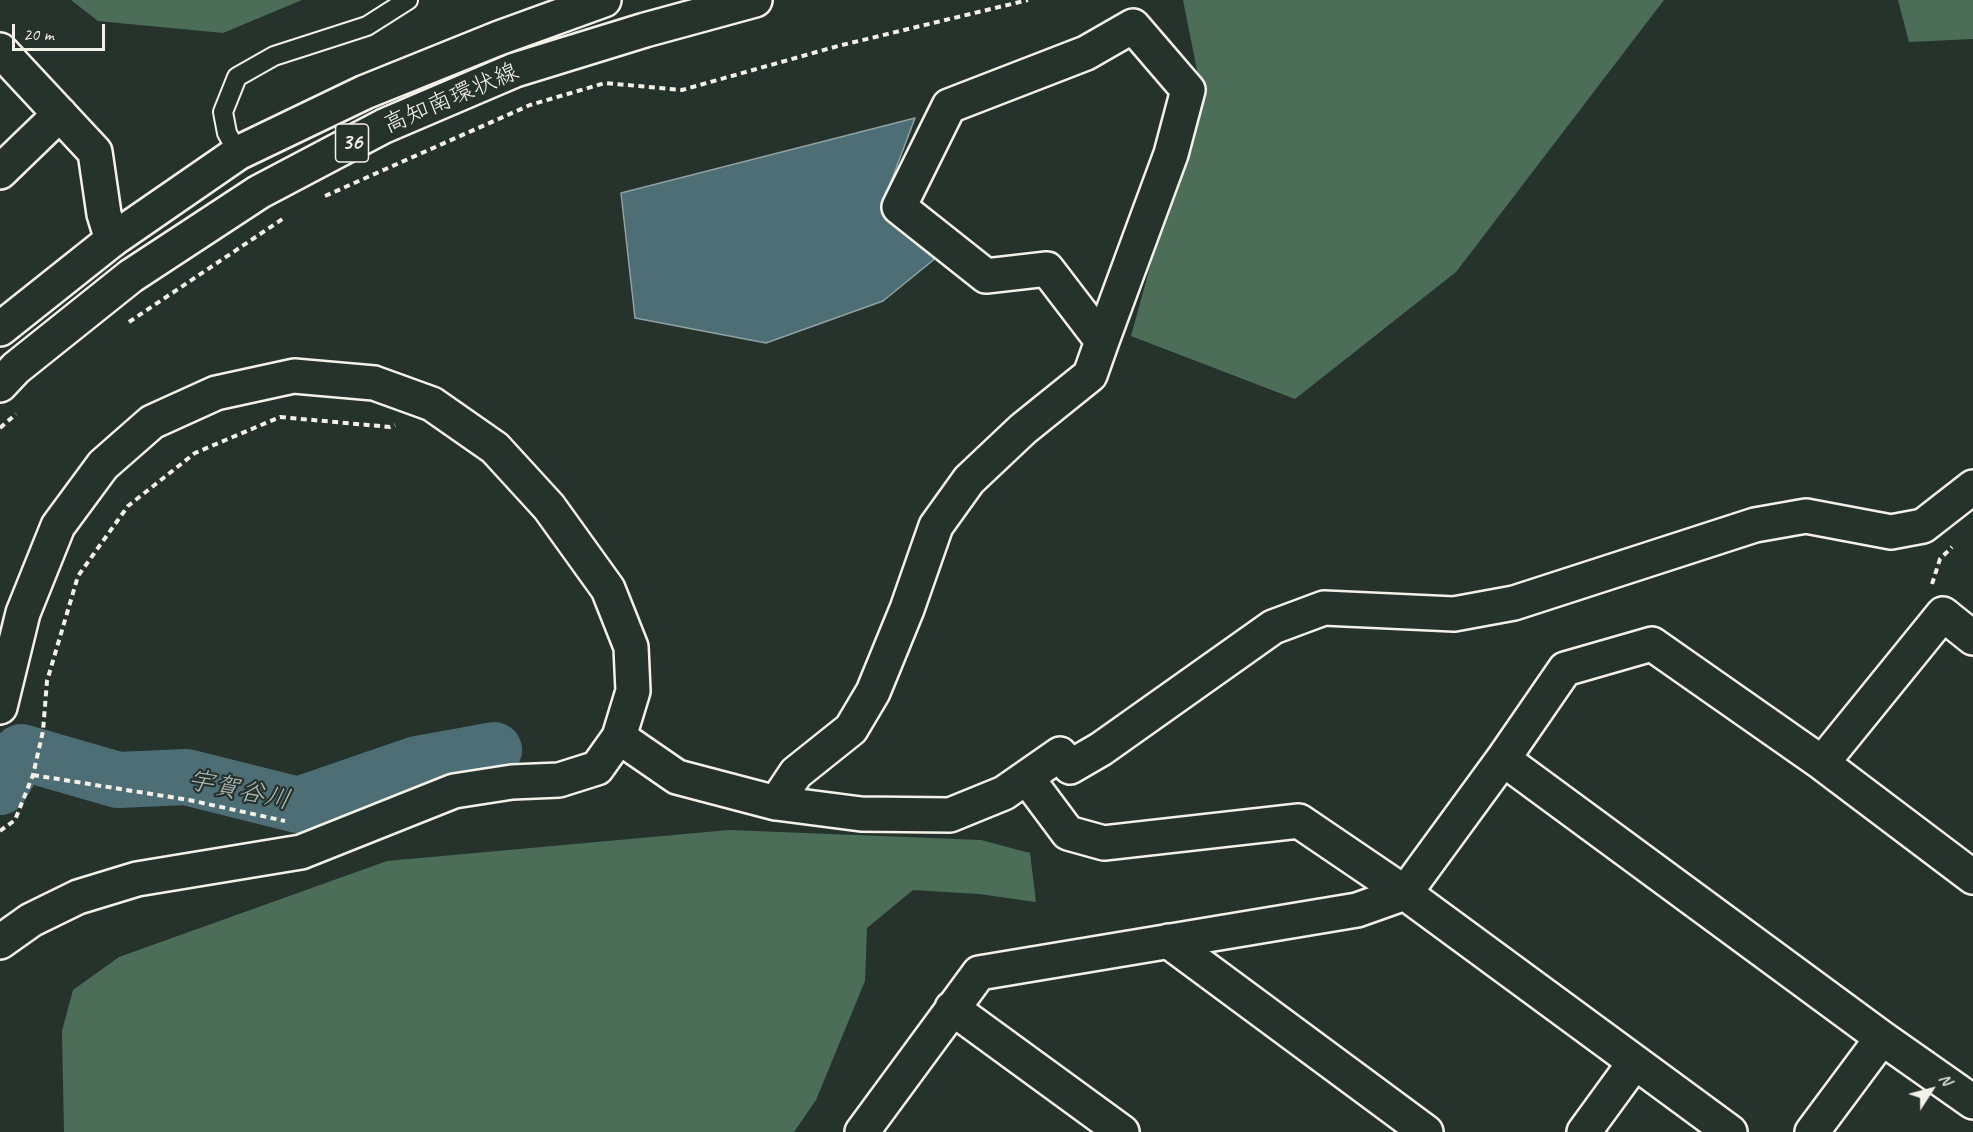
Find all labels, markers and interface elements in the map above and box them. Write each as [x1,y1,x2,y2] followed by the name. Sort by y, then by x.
[15,12,108,50] scale bar
[23,23,54,45] text: 20 m
[379,58,523,140] street label: 高知南環状線
[336,124,368,162] road number: 36
[185,765,293,817] water label: 宇賀谷川
[1901,1060,1961,1120] north arrow
[1935,1070,1957,1089] text: N

